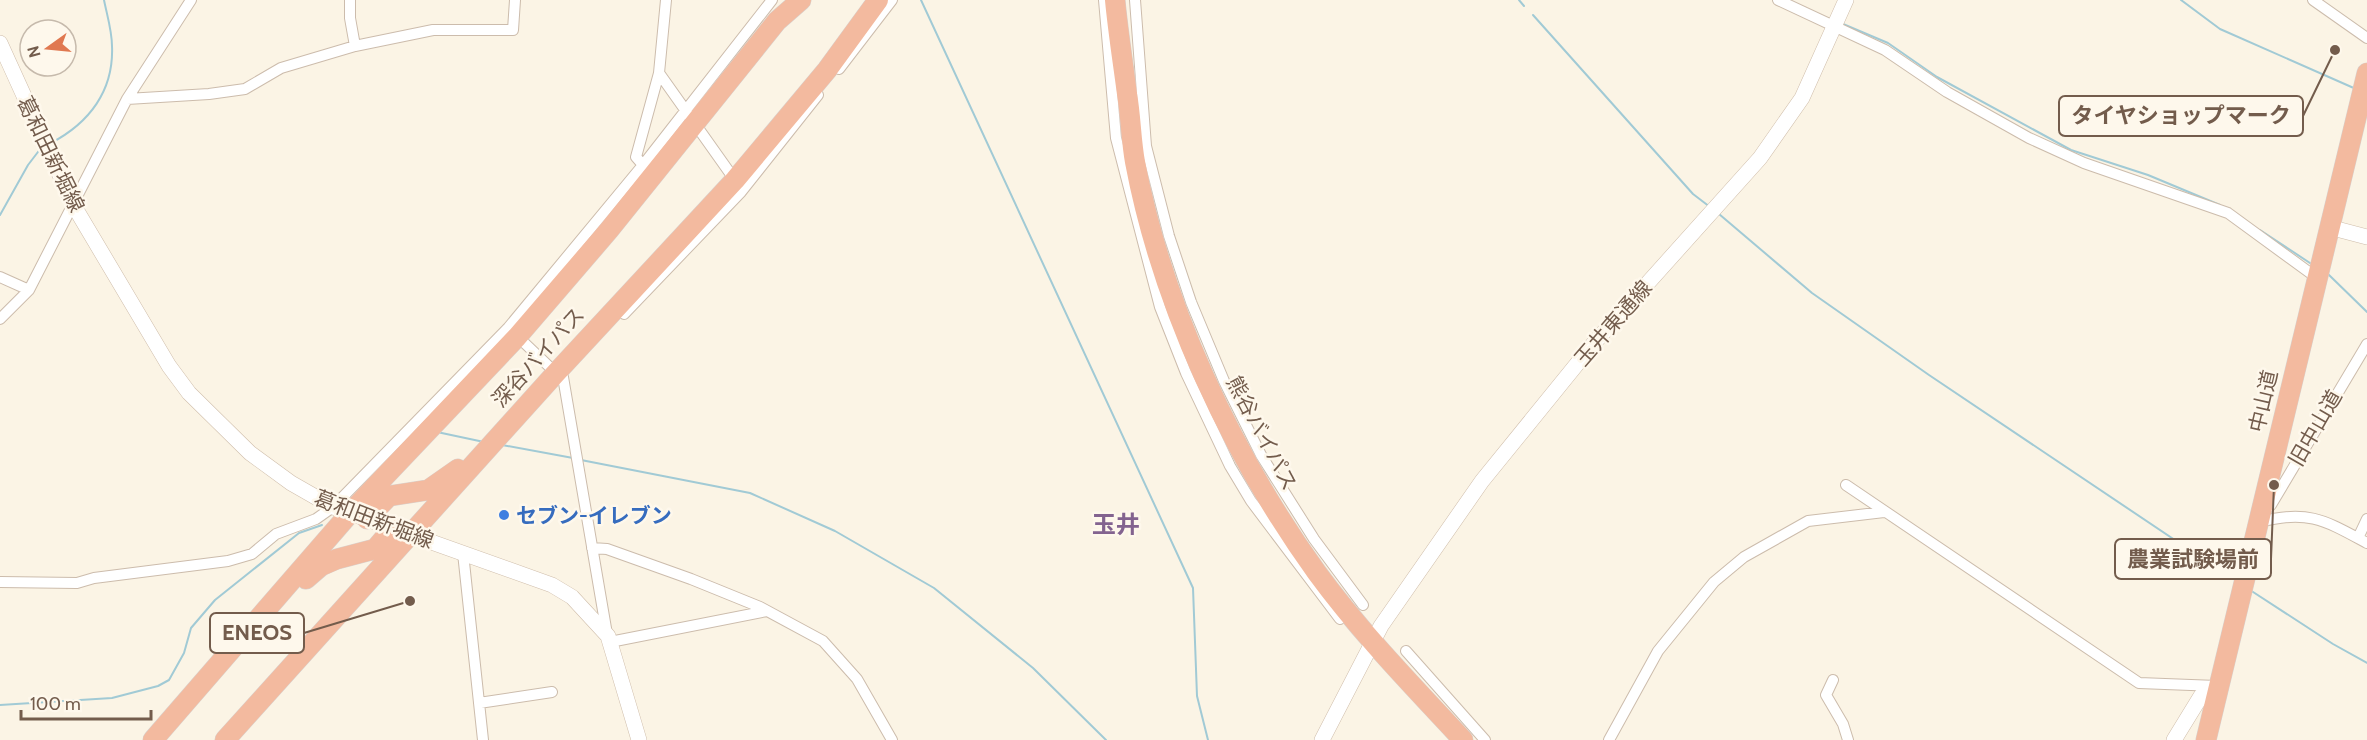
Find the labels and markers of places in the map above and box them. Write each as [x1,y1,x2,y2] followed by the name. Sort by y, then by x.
[2059,96,2303,136] callout: タイヤショップマーク
[516,503,672,528] place label: セブン-イレブン
[497,508,511,522] marker: セブン-イレブン
[2115,539,2271,579] callout: 農業試験場前
[210,613,304,653] callout: ENEOS

